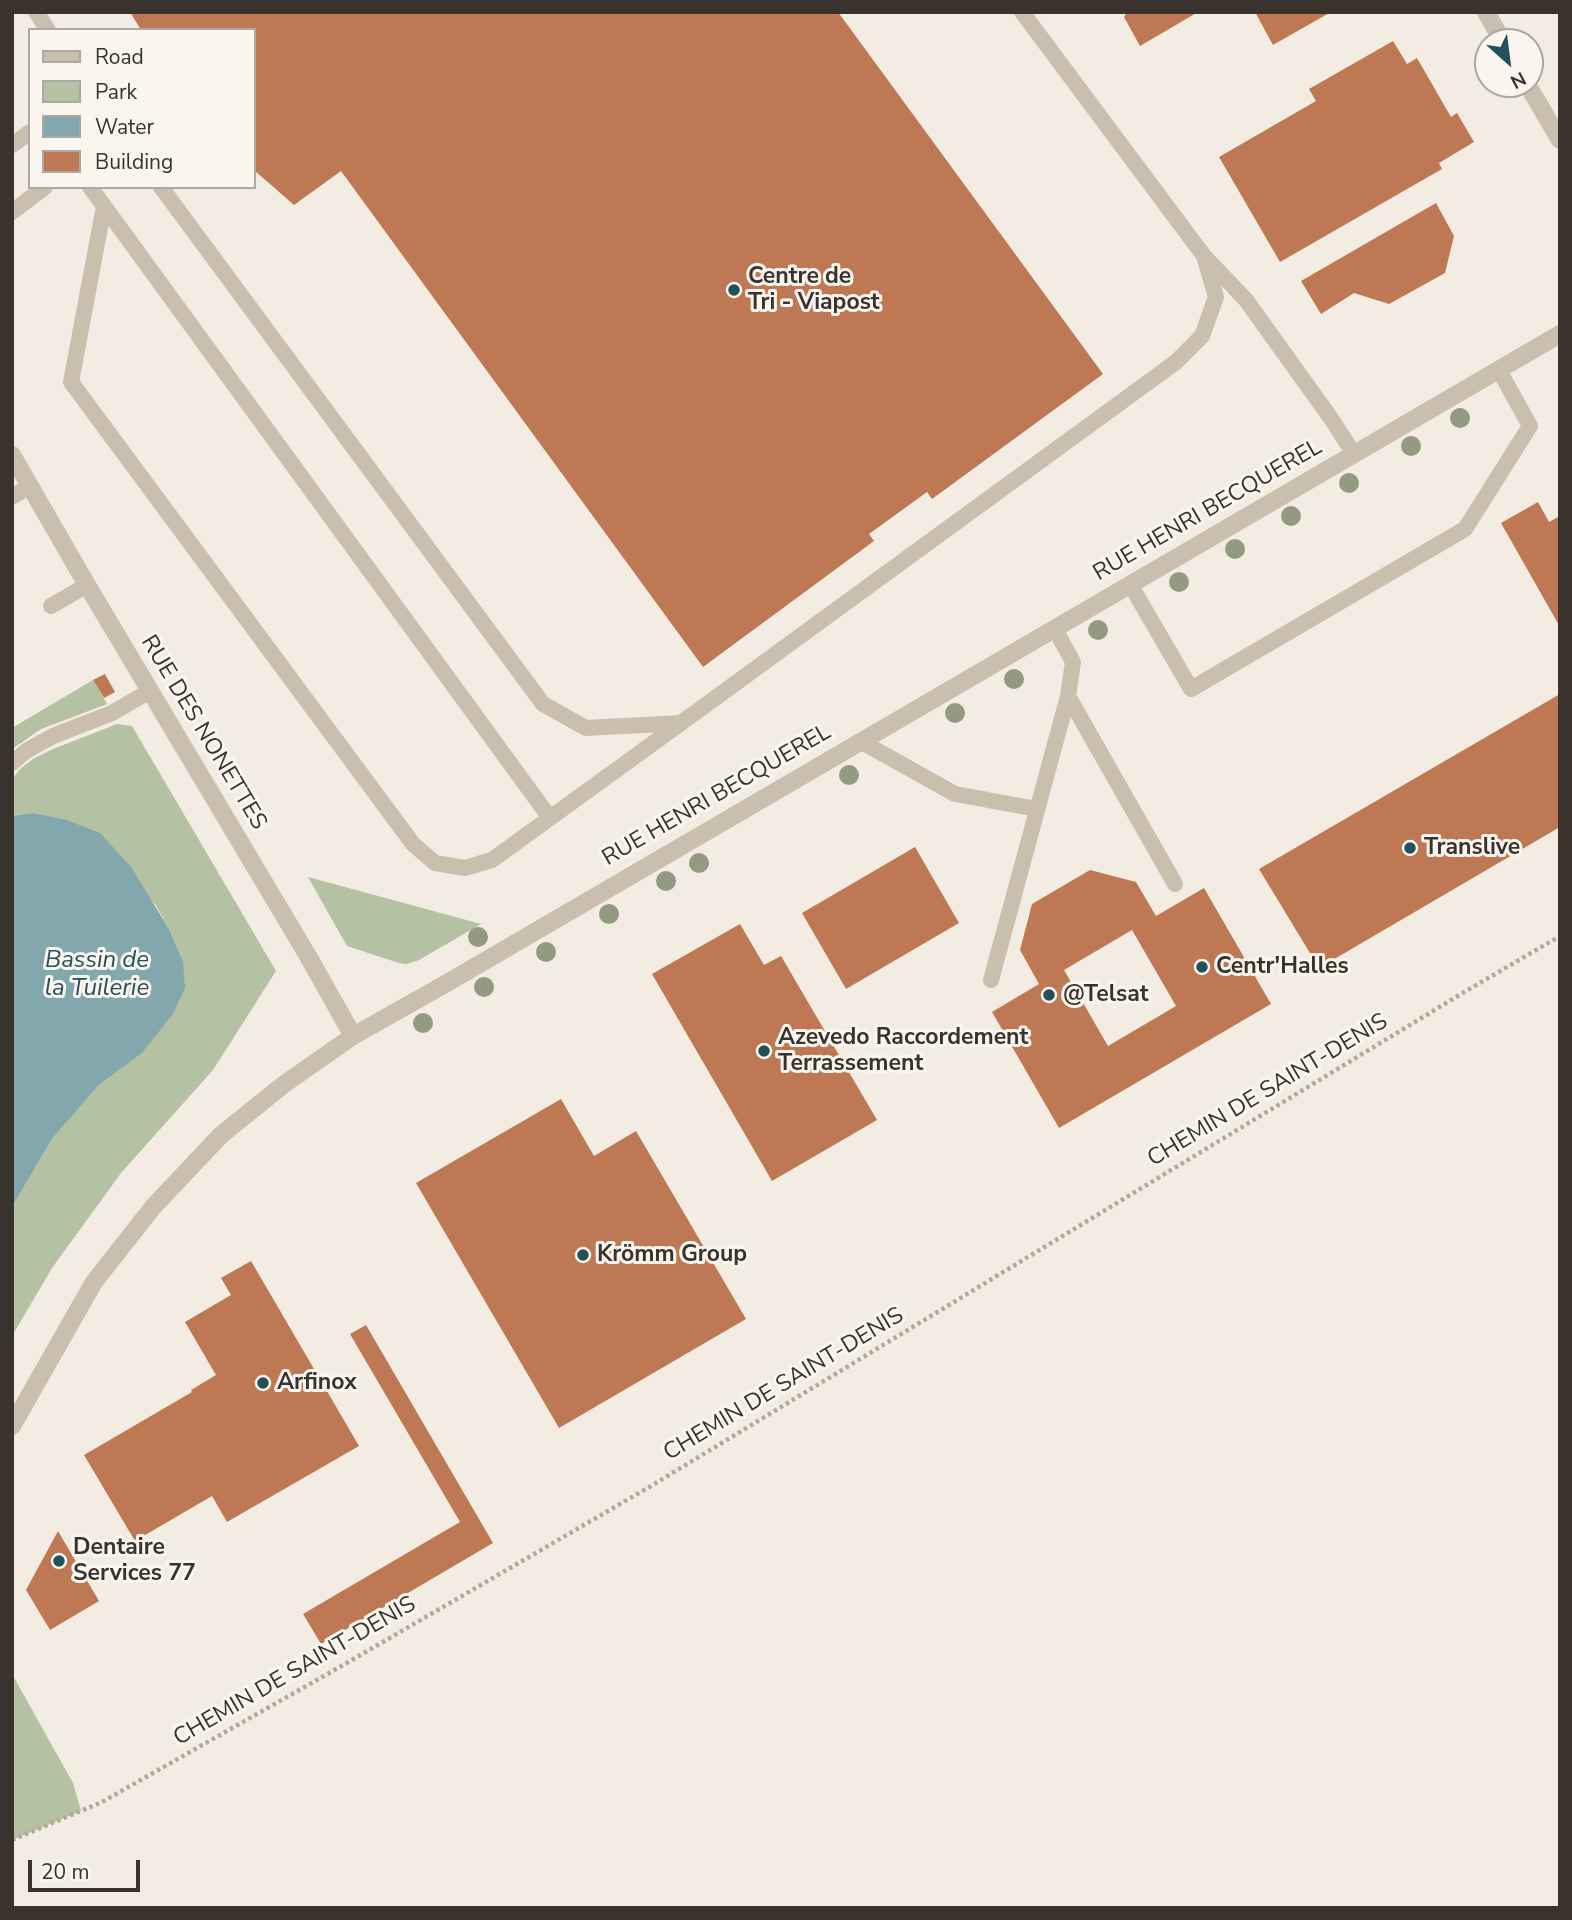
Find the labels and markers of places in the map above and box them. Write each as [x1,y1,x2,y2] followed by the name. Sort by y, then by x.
[748,263,880,317] place label: Centre de Tri - Viapost
[726,282,742,298] marker: Centre de Tri - Viapost
[1424,834,1520,862] place label: Translive
[1402,840,1418,856] marker: Translive
[1216,953,1349,981] place label: Centr'Halles
[1194,959,1210,975] marker: Centr'Halles
[1063,981,1149,1009] place label: @Telsat
[1041,987,1057,1003] marker: @Telsat
[778,1024,1028,1078] place label: Azevedo Raccordement Terrassement
[756,1043,772,1059] marker: Azevedo Raccordement Terrassement
[597,1241,747,1269] place label: Krömm Group
[575,1247,591,1263] marker: Krömm Group
[277,1369,357,1397] place label: Arfinox
[255,1375,271,1391] marker: Arfinox
[73,1534,196,1588] place label: Dentaire Services 77
[51,1553,67,1569] marker: Dentaire Services 77

